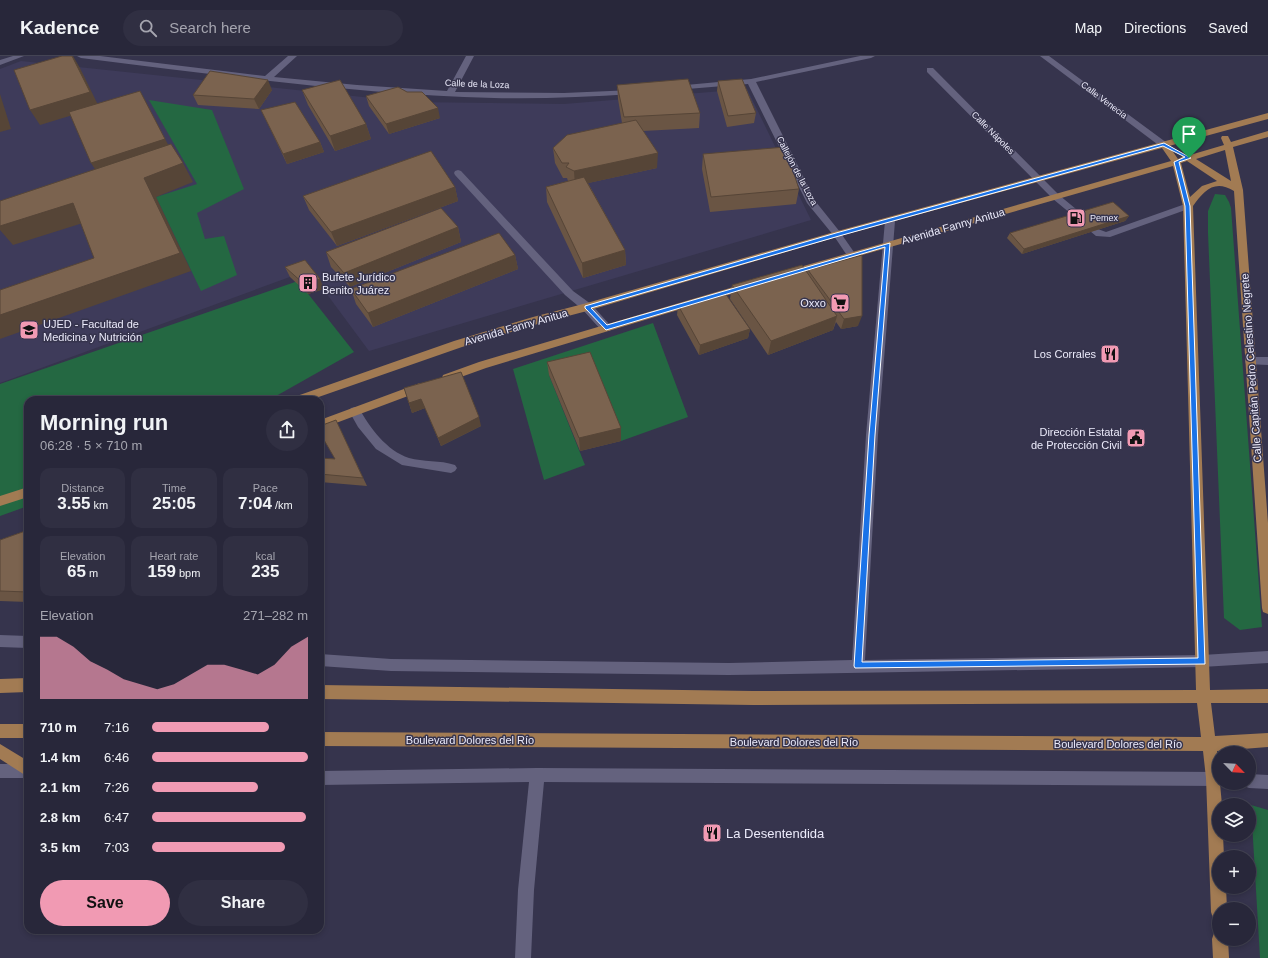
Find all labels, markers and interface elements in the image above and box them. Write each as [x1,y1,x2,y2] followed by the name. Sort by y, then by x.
[123,10,403,46] search box
[20,17,99,38] text: Kadence
[137,17,159,39] icon: search
[169,19,251,36] text: Search here
[1075,20,1102,36] text: Map
[1124,20,1186,36] text: Directions
[1208,20,1248,36] text: Saved
[445,78,509,90] street label: Calle de la Loza
[1079,79,1129,121] street label: Calle Venecia
[970,110,1017,157] street label: Calle Nápoles
[1172,117,1206,158] pin
[1178,123,1200,145] icon: arrive
[775,135,819,207] street label: Callejón de la Loza
[900,205,1007,246] street label: Avenida Fanny Anitua
[1065,207,1087,229] fuel station icon: Pemex
[1090,213,1119,223] place label: Pemex
[322,271,395,296] place label: Bufete Jurídico Benito Juárez
[297,272,319,294] building icon: Bufete Jurídico Benito Juárez
[1238,273,1264,463] street label: Calle Capitán Pedro Celestino Negrete
[829,292,851,314] supermarket icon: Oxxo
[800,297,826,309] place label: Oxxo
[463,306,570,347] street label: Avenida Fanny Anitua
[43,318,142,343] place label: UJED - Facultad de Medicina y Nutrición
[18,319,40,341] school or university icon: UJED - Facultad de Medicina y Nutrición
[1099,343,1121,365] restaurant icon: Los Corrales
[1034,348,1096,360] place label: Los Corrales
[266,409,308,451] button: share
[40,410,168,435] text: Morning run
[1031,426,1122,451] place label: Dirección Estatal de Protección Civil
[1125,427,1147,449] public building icon: Dirección Estatal de Protección Civil
[40,438,142,453] text: 06:28 · 5 × 710 m
[61,482,104,494] text: Distance
[162,482,186,494] text: Time
[253,482,278,494] text: Pace
[57,494,90,513] text: 3.55
[152,494,196,513] text: 25:05
[238,494,272,513] text: 7:04
[90,499,108,511] text: km
[272,499,293,511] text: /km
[60,550,105,562] text: Elevation
[150,550,198,562] text: Heart rate
[256,550,275,562] text: kcal
[67,562,86,581] text: 65
[148,562,176,581] text: 159
[251,562,280,581] text: 235
[86,567,98,579] text: m
[176,567,200,579] text: bpm
[40,608,93,623] text: Elevation
[243,608,308,623] text: 271–282 m
[40,720,77,735] text: 710 m
[104,720,129,735] text: 7:16
[406,734,534,746] street label: Boulevard Dolores del Río
[730,736,858,748] street label: Boulevard Dolores del Río
[1054,738,1182,750] street label: Boulevard Dolores del Río
[1212,746,1256,790] north arrow
[1212,746,1256,946] map controls
[40,750,80,765] text: 1.4 km
[104,750,129,765] text: 6:46
[40,780,80,795] text: 2.1 km
[104,780,129,795] text: 7:26
[1212,798,1256,842] button: layers
[40,810,80,825] text: 2.8 km
[104,810,129,825] text: 6:47
[701,822,723,844] restaurant icon: La Desentendida
[726,826,825,841] place label: La Desentendida
[40,840,80,855] text: 3.5 km
[104,840,129,855] text: 7:03
[1212,850,1256,894] button: +
[40,880,170,926] button: Save
[178,880,308,926] button: Share
[1212,902,1256,946] button: −

